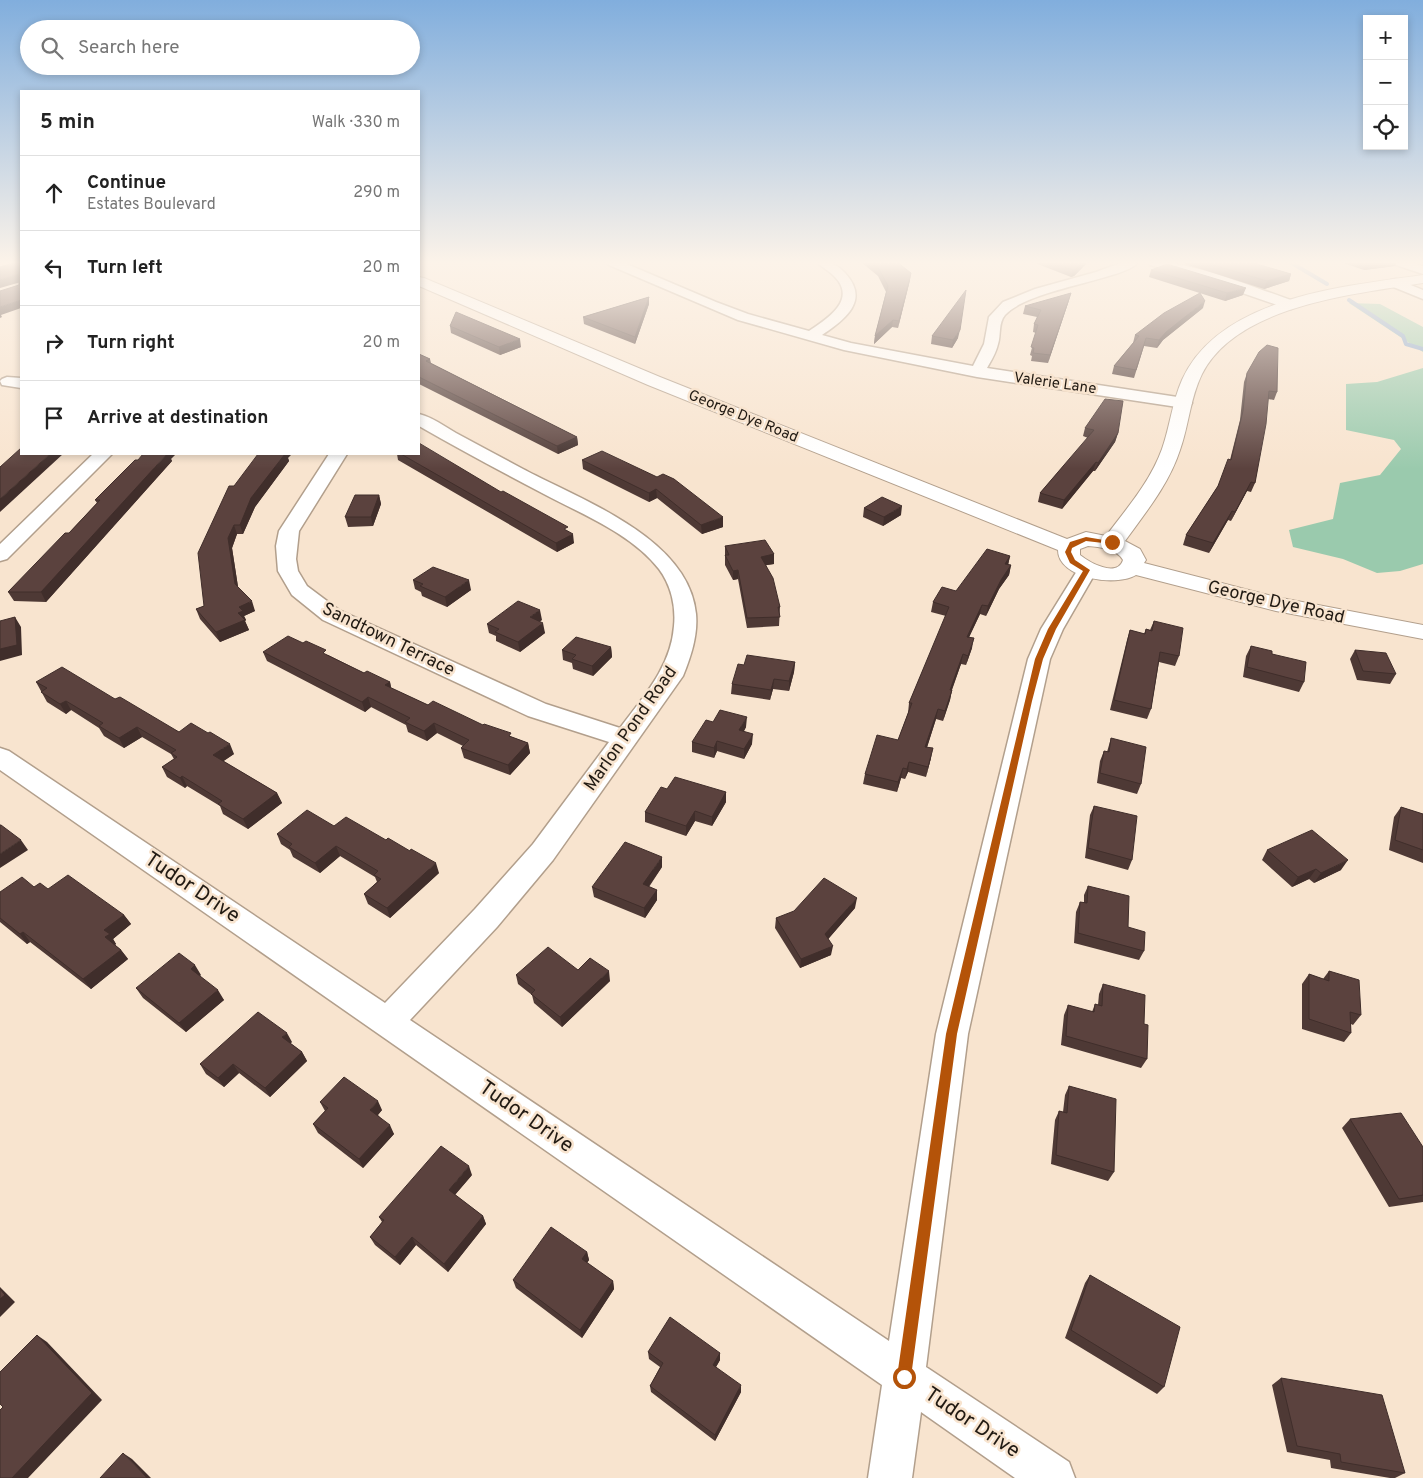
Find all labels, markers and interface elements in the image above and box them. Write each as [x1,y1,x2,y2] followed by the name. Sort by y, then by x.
[1363,15,1408,150] map controls
[1363,15,1408,60] button: +
[20,20,420,75] search box
[38,34,66,62] icon: search
[78,36,180,60] text: Search here
[1363,60,1408,105] button: −
[1363,105,1408,150] button: locate
[40,109,95,136] text: 5 min
[312,113,400,133] text: Walk · 330 m
[87,171,166,195] text: Continue
[40,179,68,207] icon: ahead
[353,183,400,203] text: 290 m
[87,195,216,215] text: Estates Boulevard
[40,254,68,282] icon: left
[87,256,163,280] text: Turn left
[363,258,400,278] text: 20 m
[40,329,68,357] icon: right
[87,331,175,355] text: Turn right
[363,333,400,353] text: 20 m
[1013,369,1097,399] street label: Valerie Lane
[685,386,801,448] street label: George Dye Road
[40,404,68,432] icon: arrive
[87,406,268,430] text: Arrive at destination
[1101,531,1124,554] route end
[1205,576,1347,630] street label: George Dye Road
[318,598,458,682] street label: Sandtown Terrace
[579,662,683,796] street label: Marlon Pond Road
[139,846,245,930] street label: Tudor Drive
[473,1075,579,1159] street label: Tudor Drive
[893,1366,916,1389] route start
[919,1381,1025,1465] street label: Tudor Drive

